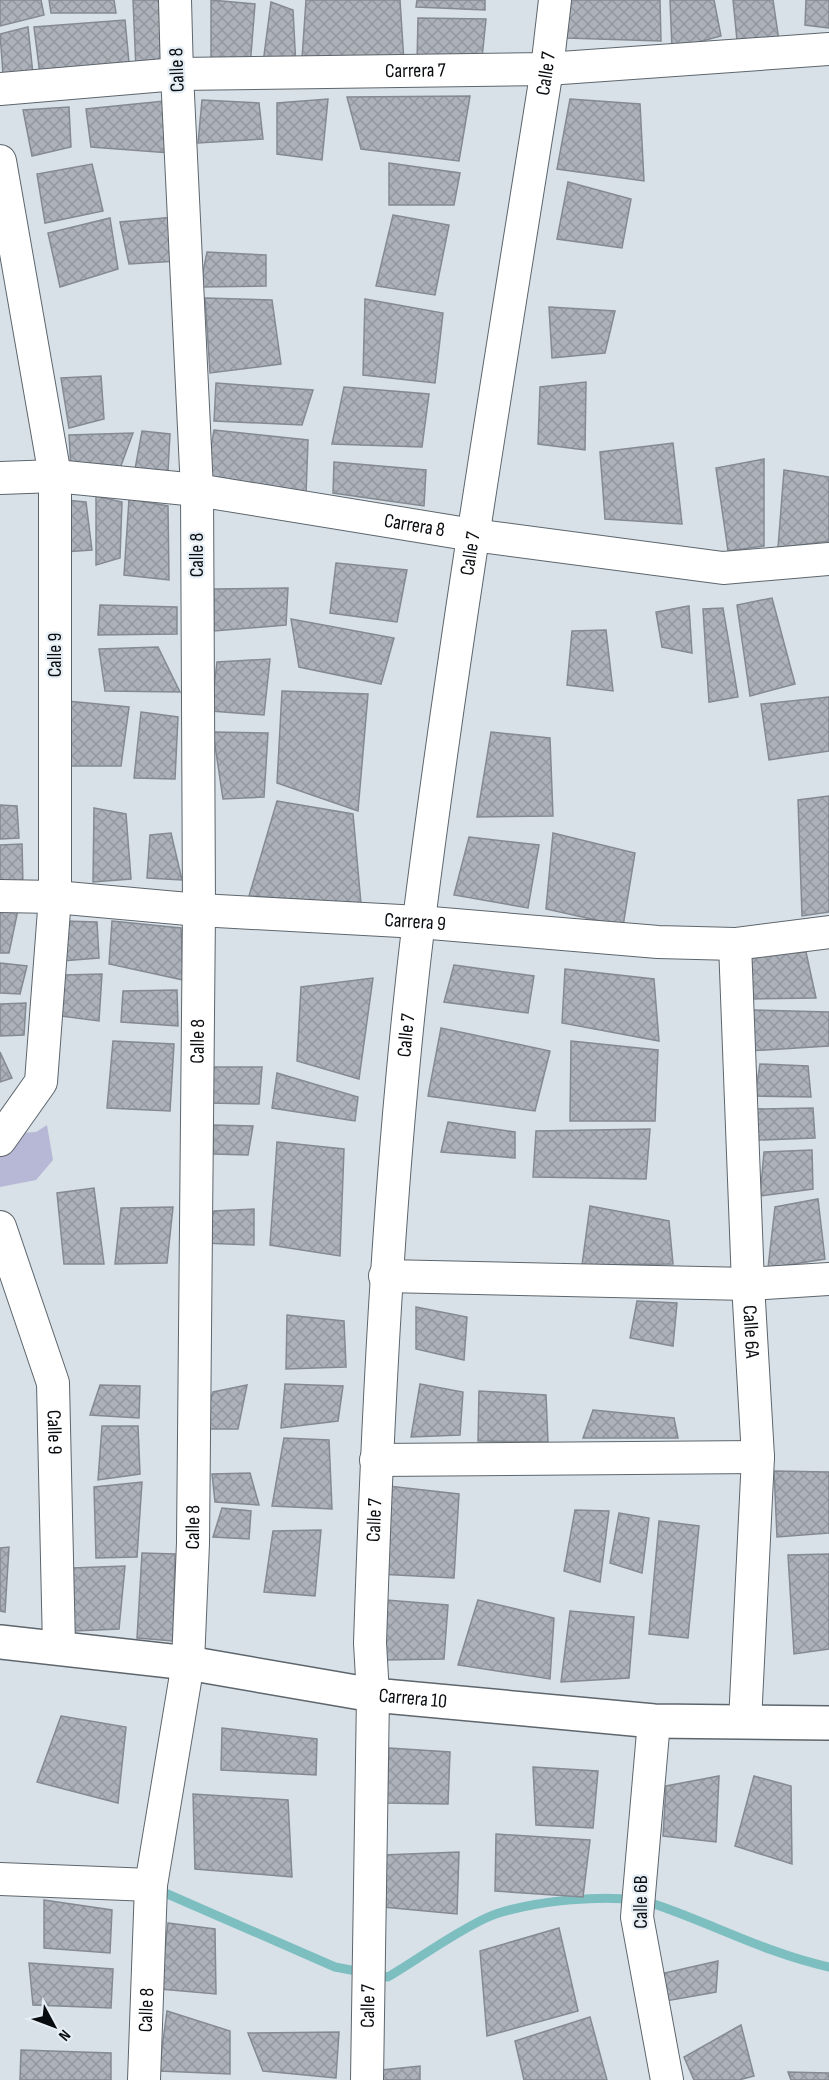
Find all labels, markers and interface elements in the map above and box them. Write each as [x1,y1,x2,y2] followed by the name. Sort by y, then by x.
[164,47,190,93] street label: Calle 8
[531,50,561,97] street label: Calle 7
[385,58,446,83] street label: Carrera 7
[382,509,447,542] street label: Carrera 8
[455,530,486,577] street label: Calle 7
[185,533,209,577] street label: Calle 8
[43,633,67,677] street label: Calle 9
[384,908,447,936] street label: Carrera 9
[392,1012,420,1058] street label: Calle 7
[186,1019,210,1064] street label: Calle 8
[737,1304,764,1359] street label: Calle 6A
[42,1410,67,1455] street label: Calle 9
[362,1498,387,1543] street label: Calle 7
[181,1505,205,1550] street label: Calle 8
[378,1684,448,1714] street label: Carrera 10
[629,1875,653,1929] street label: Calle 6B
[356,1984,380,2028] street label: Calle 7
[134,1987,159,2033] street label: Calle 8
[24,1996,84,2056] north arrow
[54,2025,74,2044] text: N

